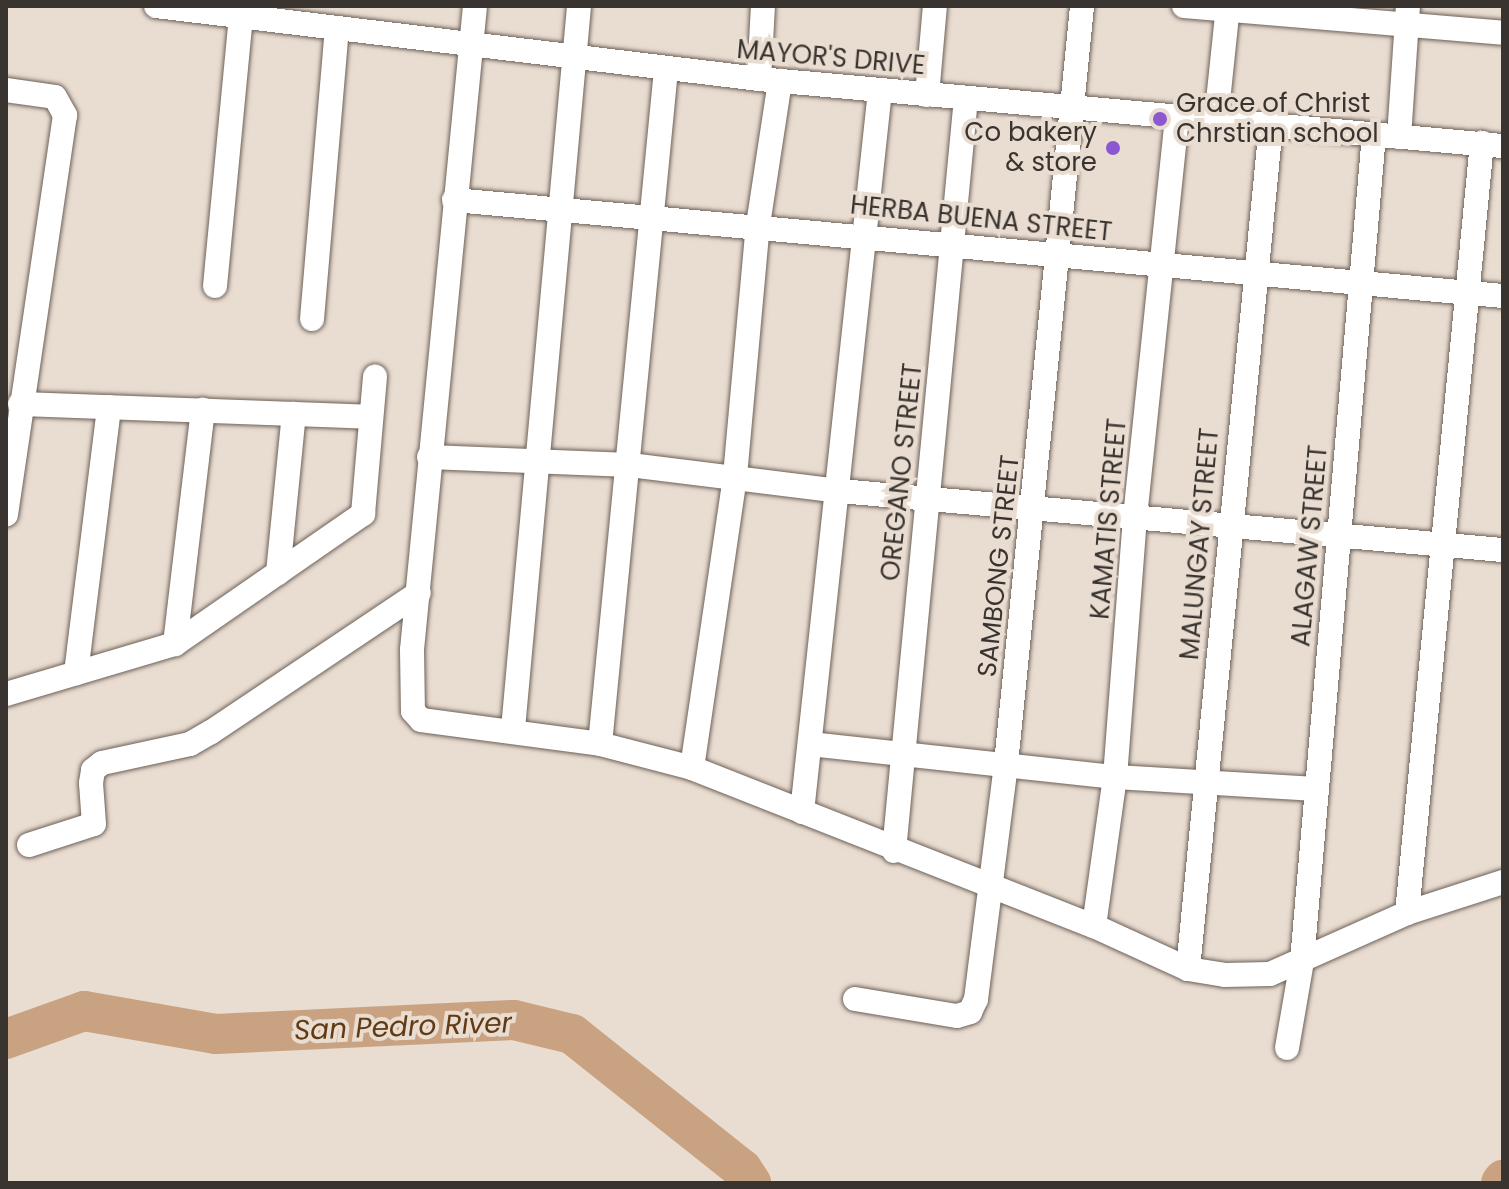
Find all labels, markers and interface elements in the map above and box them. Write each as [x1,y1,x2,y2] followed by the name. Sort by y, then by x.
[735,34,927,82] street label: MAYOR'S DRIVE
[1176,88,1379,150] place label: Grace of Christ Chrstian school
[1151,110,1169,128] marker: Grace of Christ Chrstian school
[964,117,1097,178] place label: Co bakery & store
[1104,139,1122,157] marker: Co bakery & store
[849,190,1113,248] street label: HERBA BUENA STREET
[875,362,929,582] street label: OREGANO STREET
[1085,417,1133,621] street label: KAMATIS STREET
[1174,427,1226,661] street label: MALUNGAY STREET
[1286,444,1334,648] street label: ALAGAW STREET
[972,454,1026,678] street label: SAMBONG STREET
[293,1006,513,1048] water label: San Pedro River

